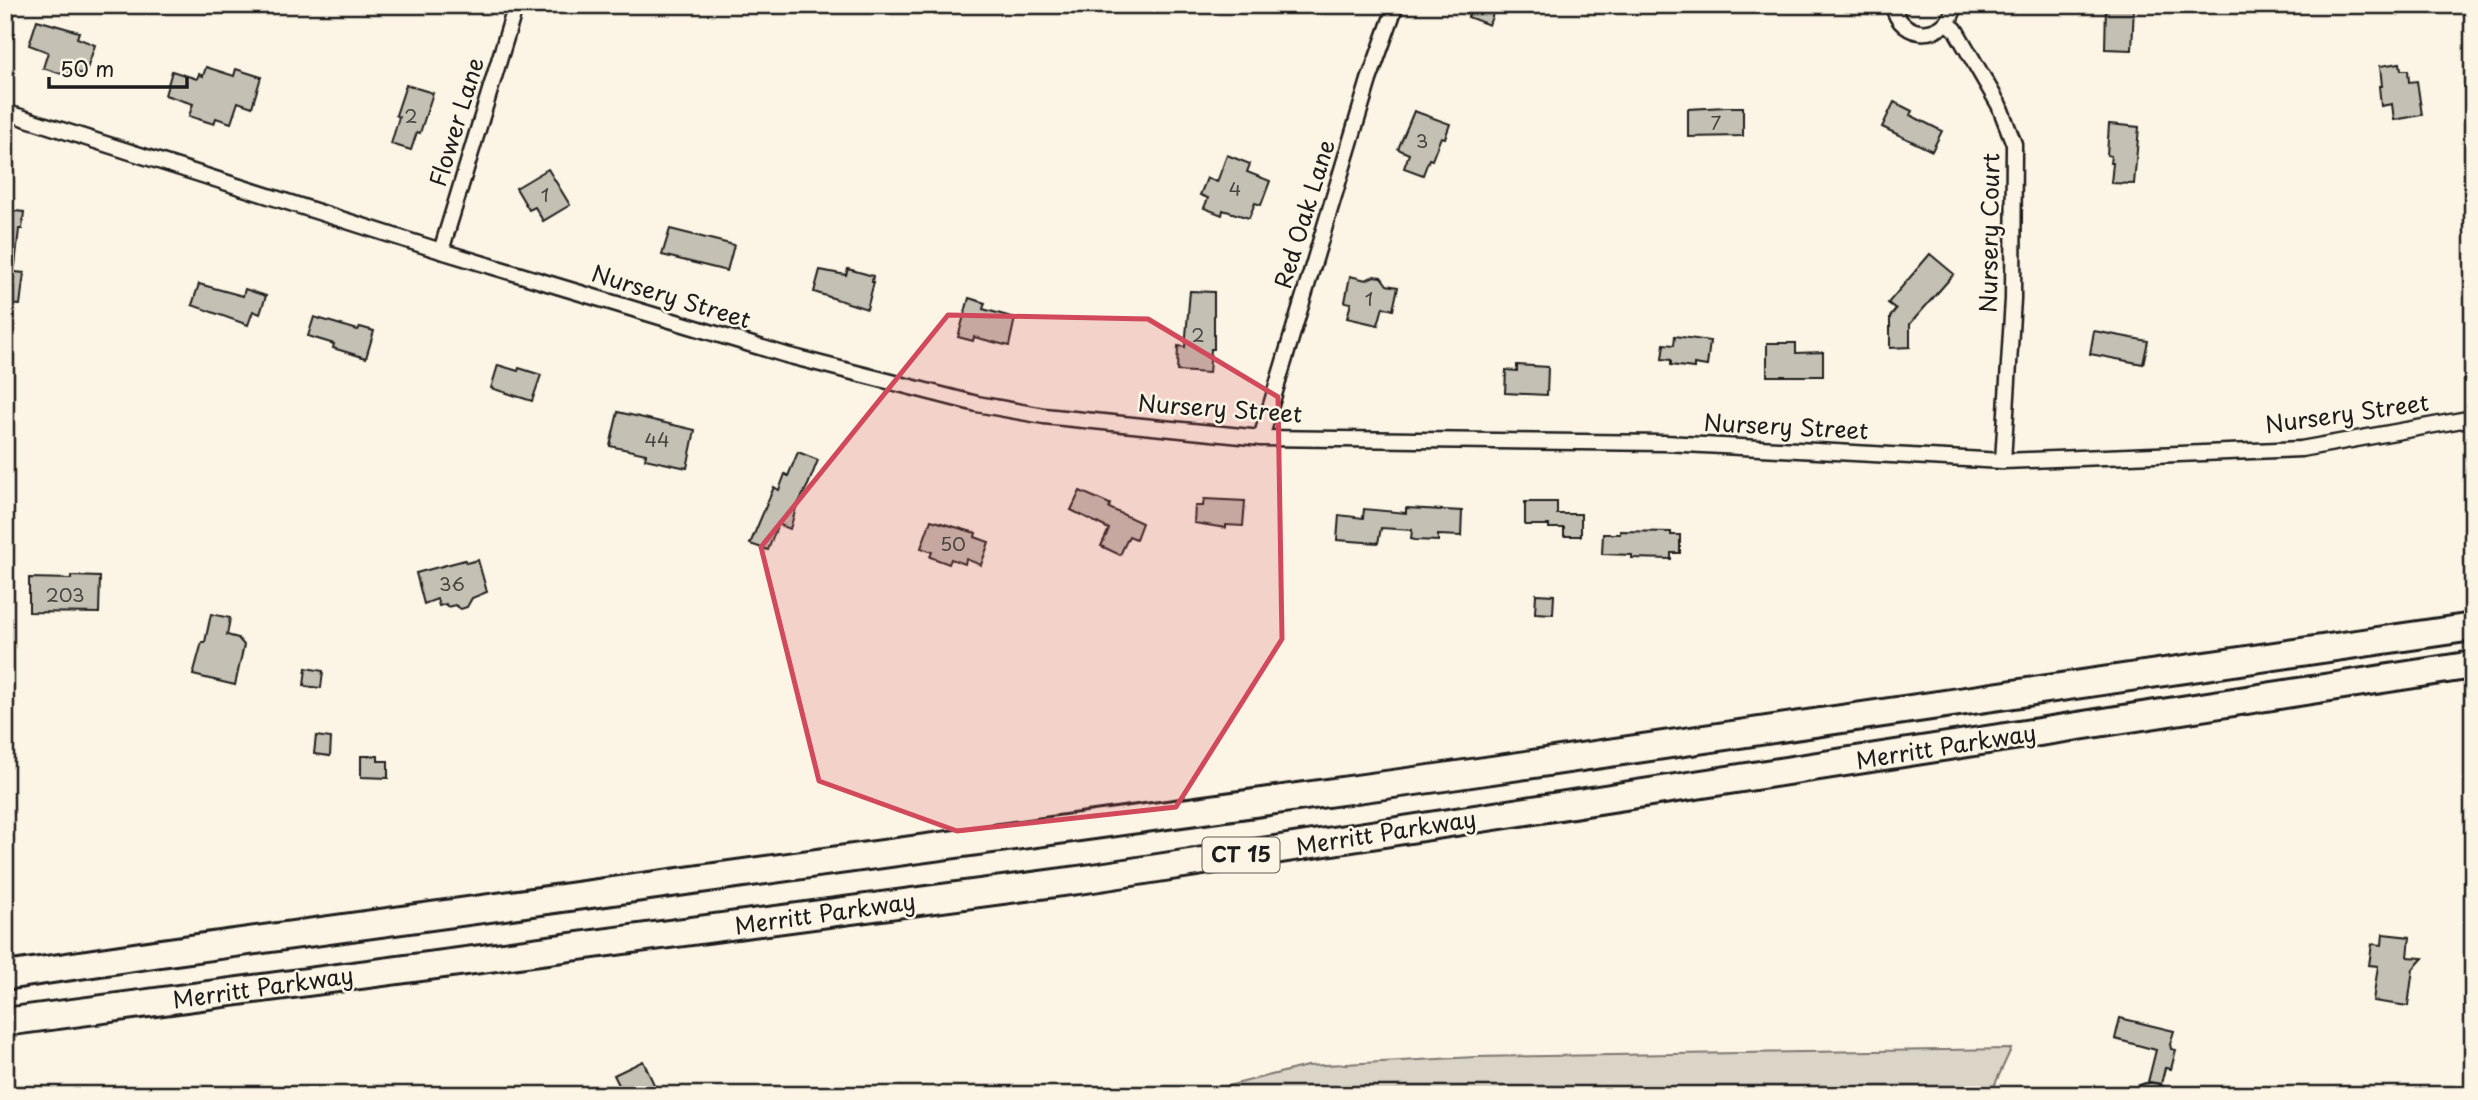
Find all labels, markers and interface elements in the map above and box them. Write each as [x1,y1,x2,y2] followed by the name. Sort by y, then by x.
[49,46,187,90] scale bar
[60,52,114,84] text: 50 m
[419,52,492,191] street label: Flower Lane
[404,101,418,129] house number: 2
[1711,108,1722,136] house number: 7
[1416,126,1428,154] house number: 3
[1264,135,1343,292] street label: Red Oak Lane
[1970,153,2007,313] street label: Nursery Court
[1229,174,1241,202] house number: 4
[541,180,549,208] house number: 1
[588,255,755,336] street label: Nursery Street
[1365,284,1373,312] house number: 1
[1191,320,1205,348] house number: 2
[1137,384,1303,431] street label: Nursery Street
[2263,384,2431,441] street label: Nursery Street
[1703,404,1869,447] street label: Nursery Street
[644,425,670,453] house number: 44
[940,529,966,557] house number: 50
[439,569,465,597] house number: 36
[45,580,85,608] house number: 203
[1853,714,2038,777] street label: Merritt Parkway
[1293,800,1478,863] street label: Merritt Parkway
[1202,838,1280,872] road number: CT 15
[732,883,917,943] street label: Merritt Parkway
[170,957,355,1017] street label: Merritt Parkway

